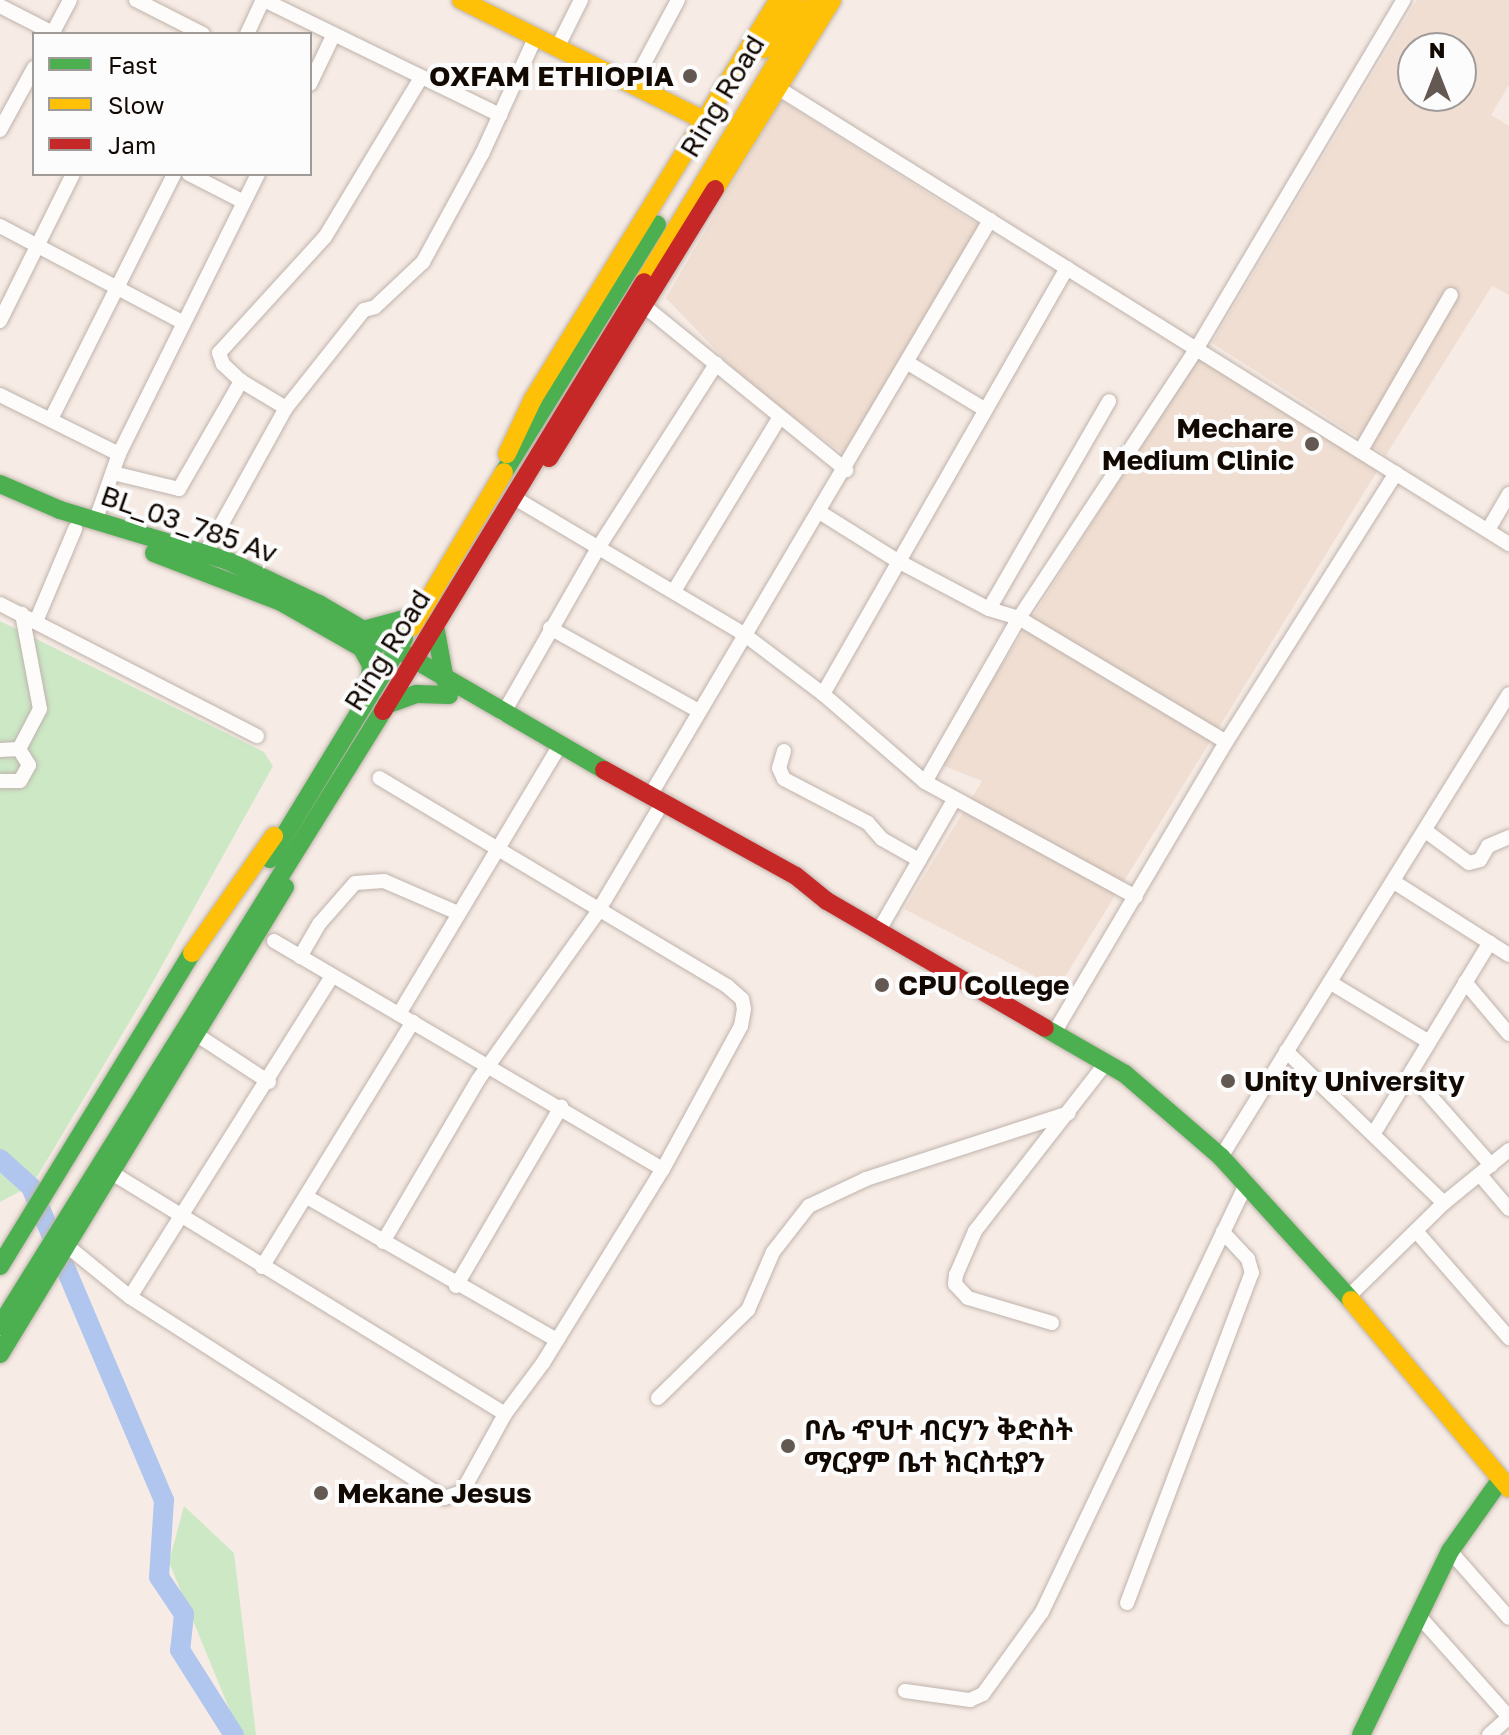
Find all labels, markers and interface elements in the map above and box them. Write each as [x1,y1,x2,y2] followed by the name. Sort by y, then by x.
[672,29,772,163] street label: Ring Road
[32,32,312,176] legend
[1397,32,1477,112] north arrow
[1429,36,1445,63] text: N
[108,50,158,79] text: Fast
[429,59,674,93] place label: OXFAM ETHIOPIA
[681,67,699,85] marker: OXFAM ETHIOPIA
[108,90,164,119] text: Slow
[108,130,156,159] text: Jam
[1102,411,1294,477] place label: Mechare Medium Clinic
[1301,433,1323,455] marker: Mechare Medium Clinic
[96,478,282,570] street label: BL_03_785 Av
[337,583,437,717] street label: Ring Road
[898,968,1070,1002] place label: CPU College
[873,976,891,994] marker: CPU College
[1244,1064,1465,1098] place label: Unity University
[1219,1072,1237,1090] marker: Unity University
[804,1413,1073,1479] place label: ቦሌ ኆህተ ብርሃን ቅድስት ማርያም ቤተ ክርስቲያን
[779,1437,797,1455] marker: ቦሌ ኆህተ ብርሃን ቅድስት ማርያም ቤተ ክርስቲያን
[337,1476,532,1510] place label: Mekane Jesus
[312,1484,330,1502] marker: Mekane Jesus

